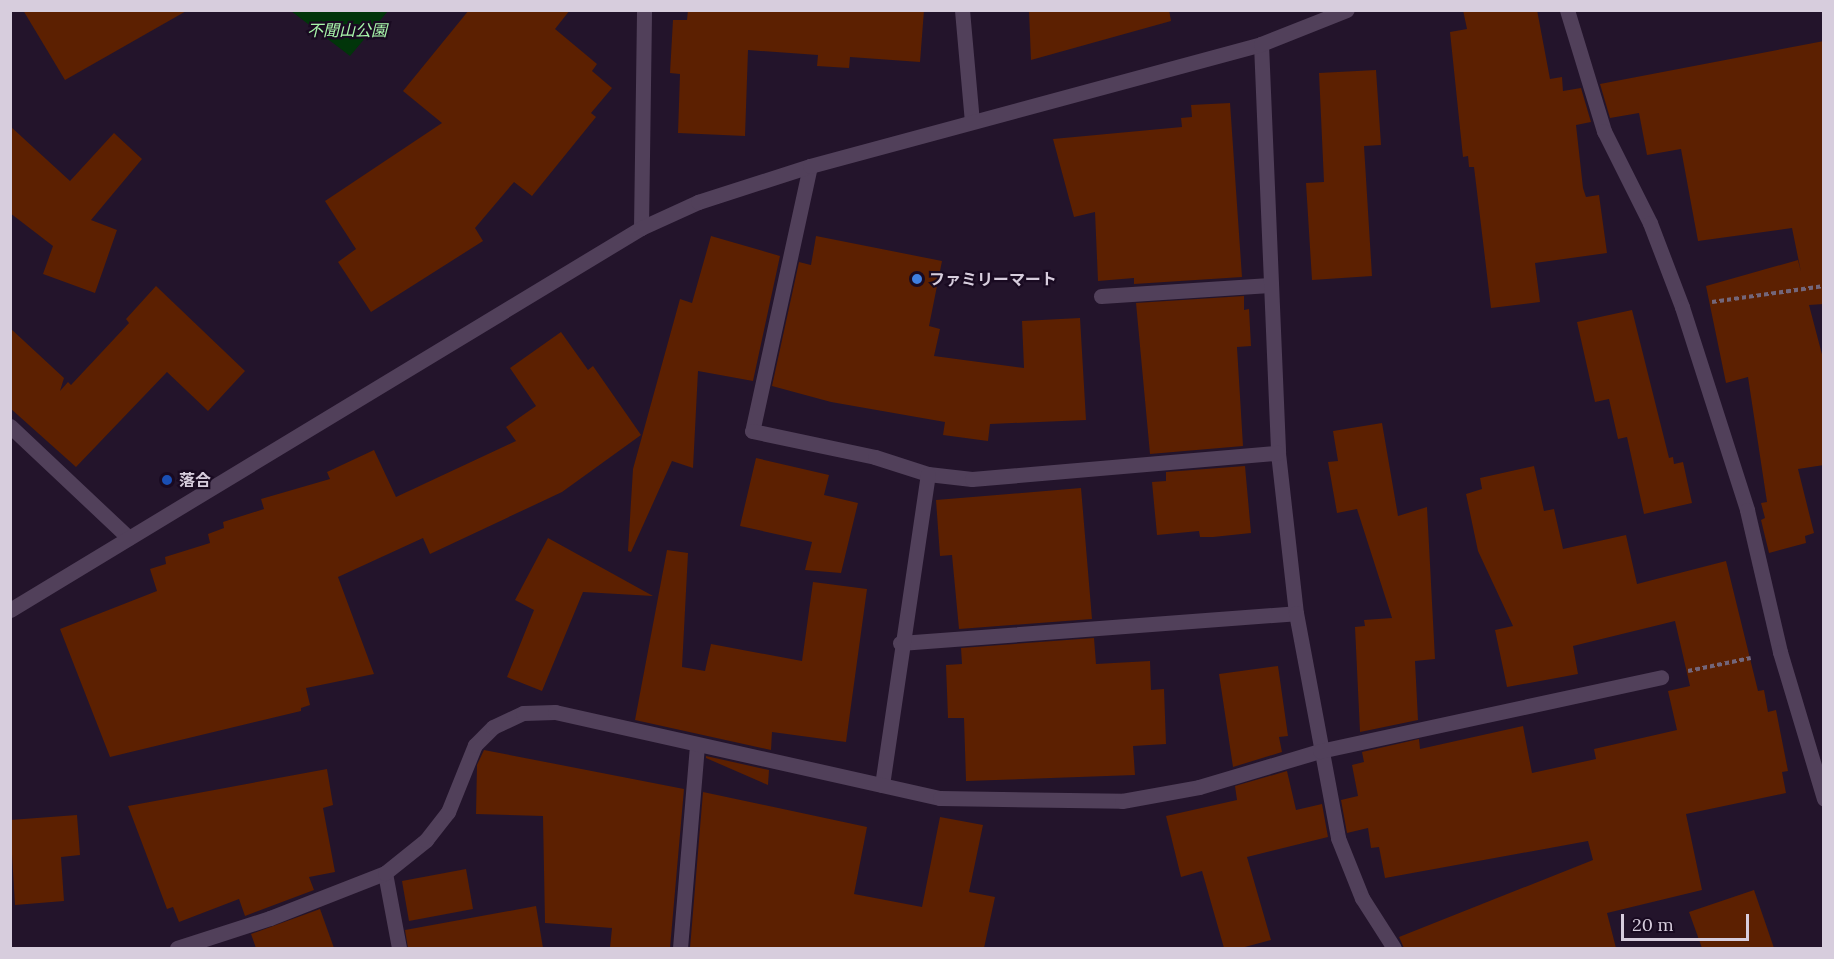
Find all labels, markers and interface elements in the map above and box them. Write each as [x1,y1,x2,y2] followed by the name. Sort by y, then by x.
[307,20,387,40] park label: 不聞山公園
[929,269,1057,289] place label: ファミリーマート
[910,272,924,286] marker: ファミリーマート
[179,470,211,490] place label: 落合
[160,473,174,487] marker: 落合
[1624,902,1752,940] scale bar
[1632,913,1674,936] text: 20 m

